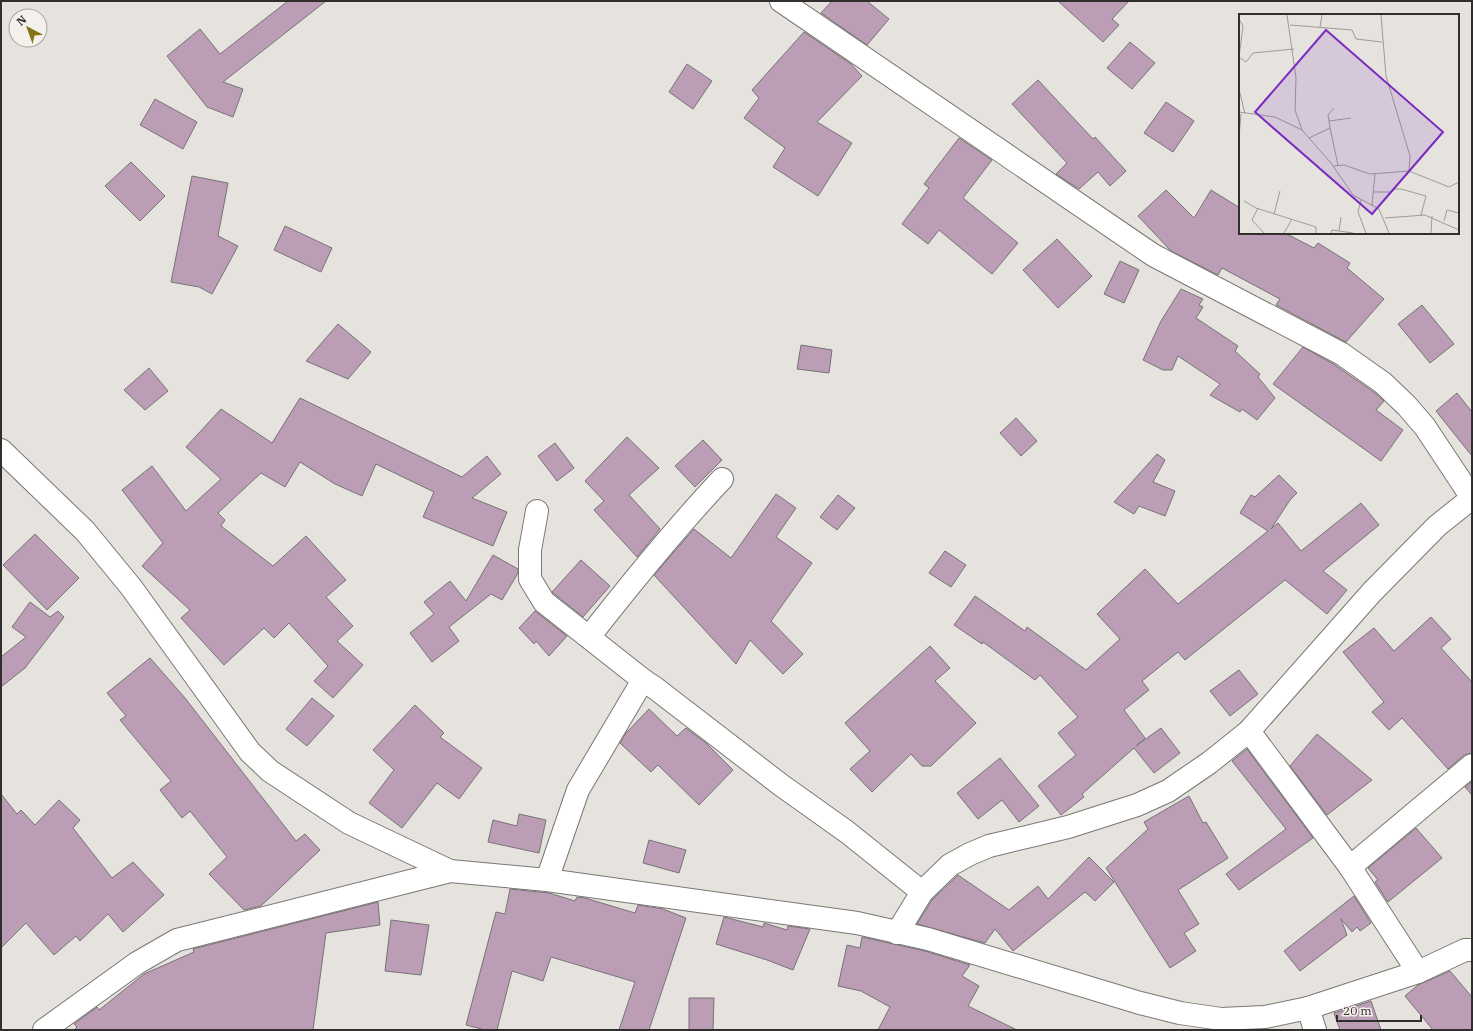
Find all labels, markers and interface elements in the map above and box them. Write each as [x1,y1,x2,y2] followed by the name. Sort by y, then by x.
[8,8,48,48] north arrow
[14,12,30,29] text: N
[1239,14,1459,234] inset map
[1337,997,1421,1023] scale bar
[1343,1003,1372,1018] text: 20 m

